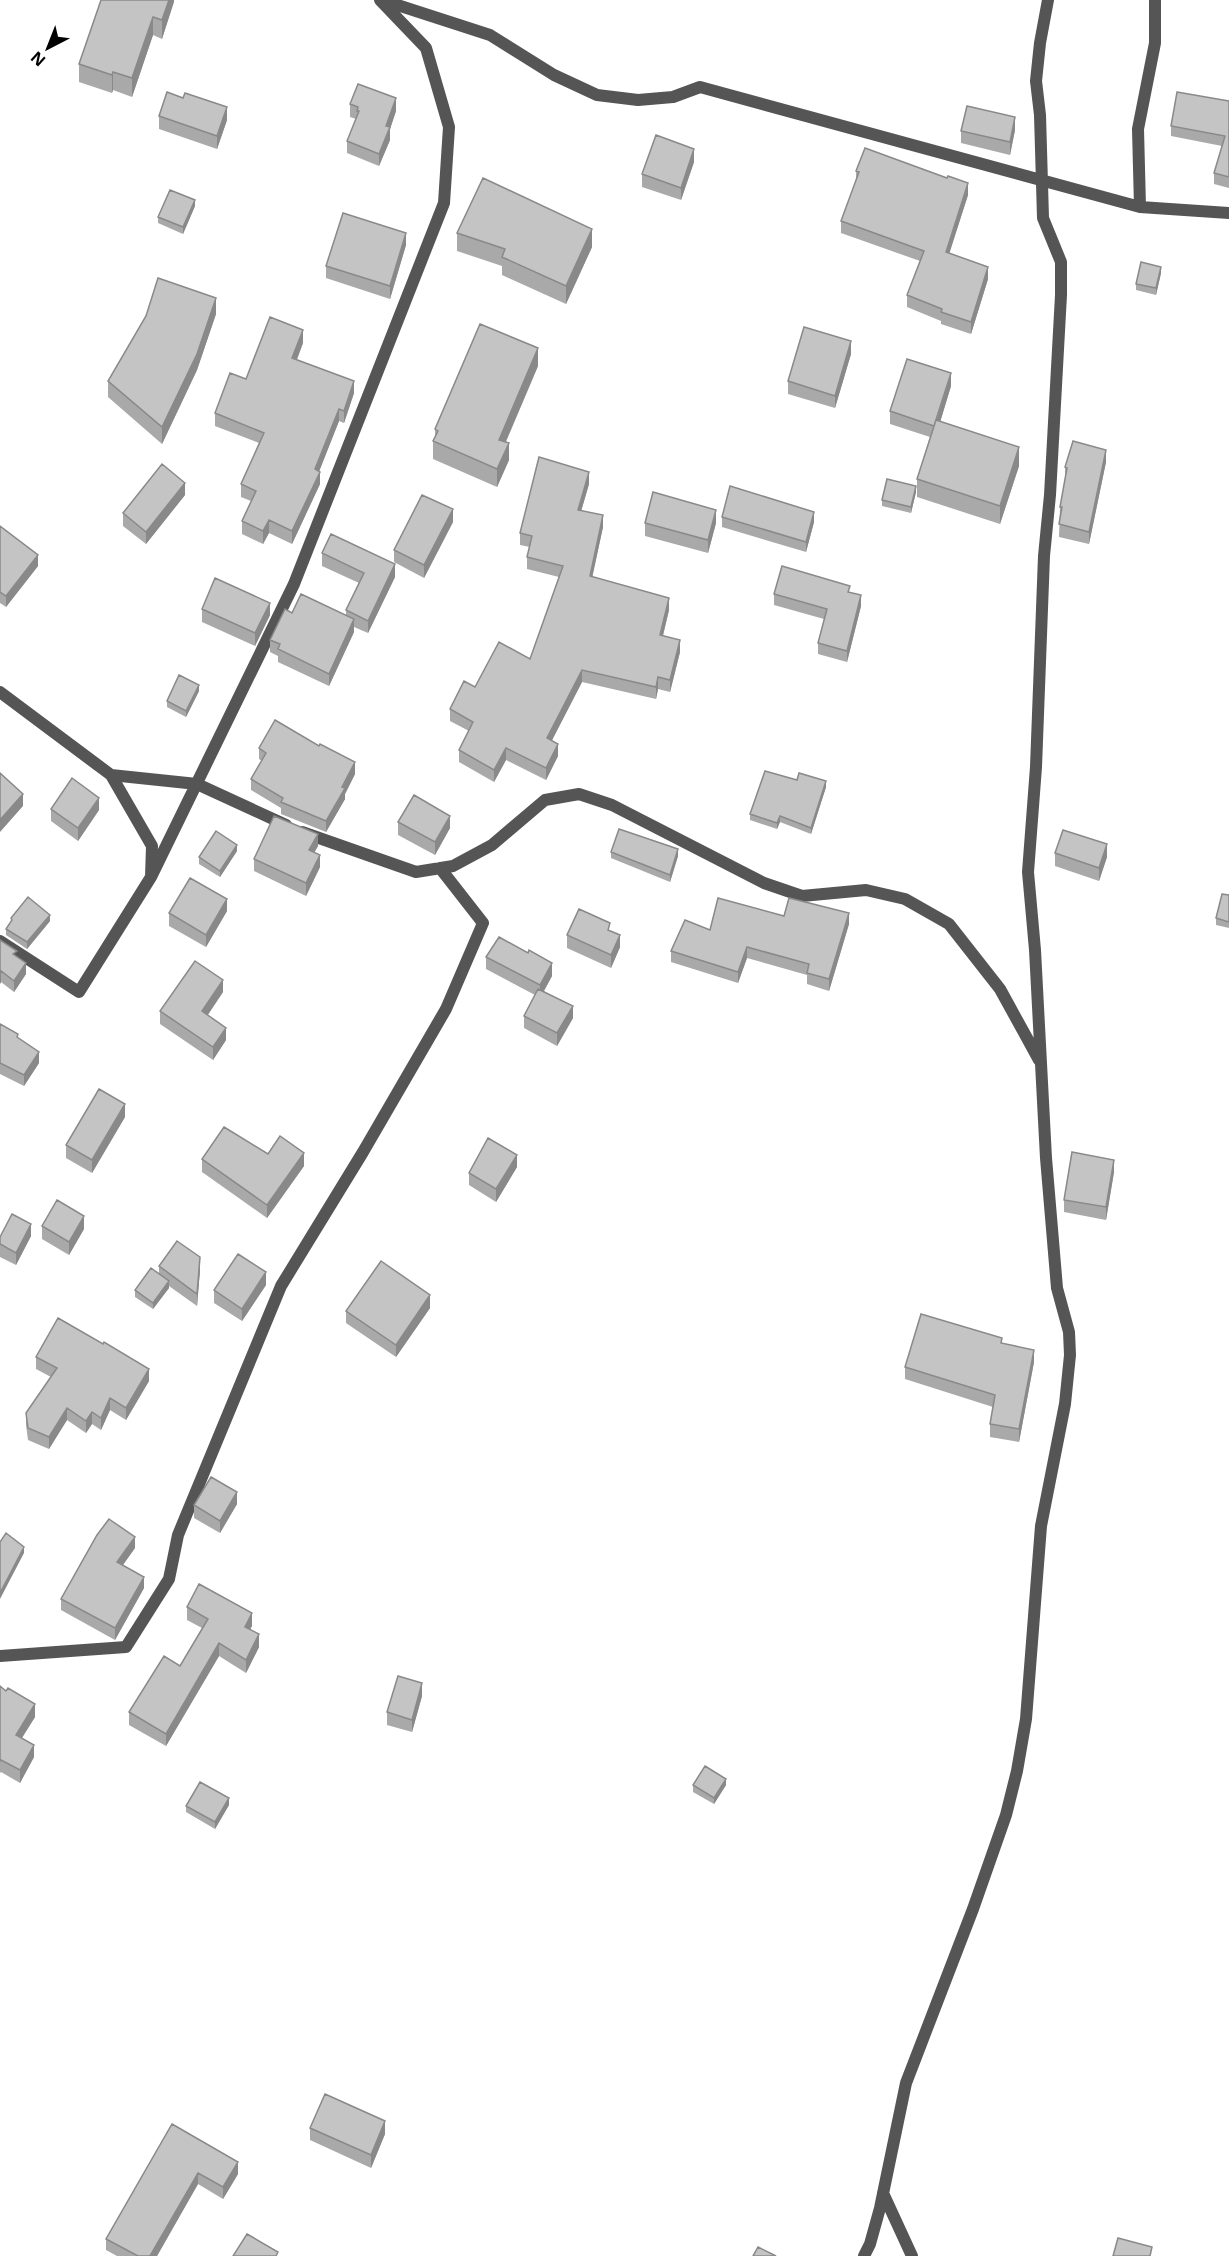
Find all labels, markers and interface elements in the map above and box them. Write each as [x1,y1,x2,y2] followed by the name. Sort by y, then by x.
[18,18,78,78] north arrow
[26,47,50,72] text: N

